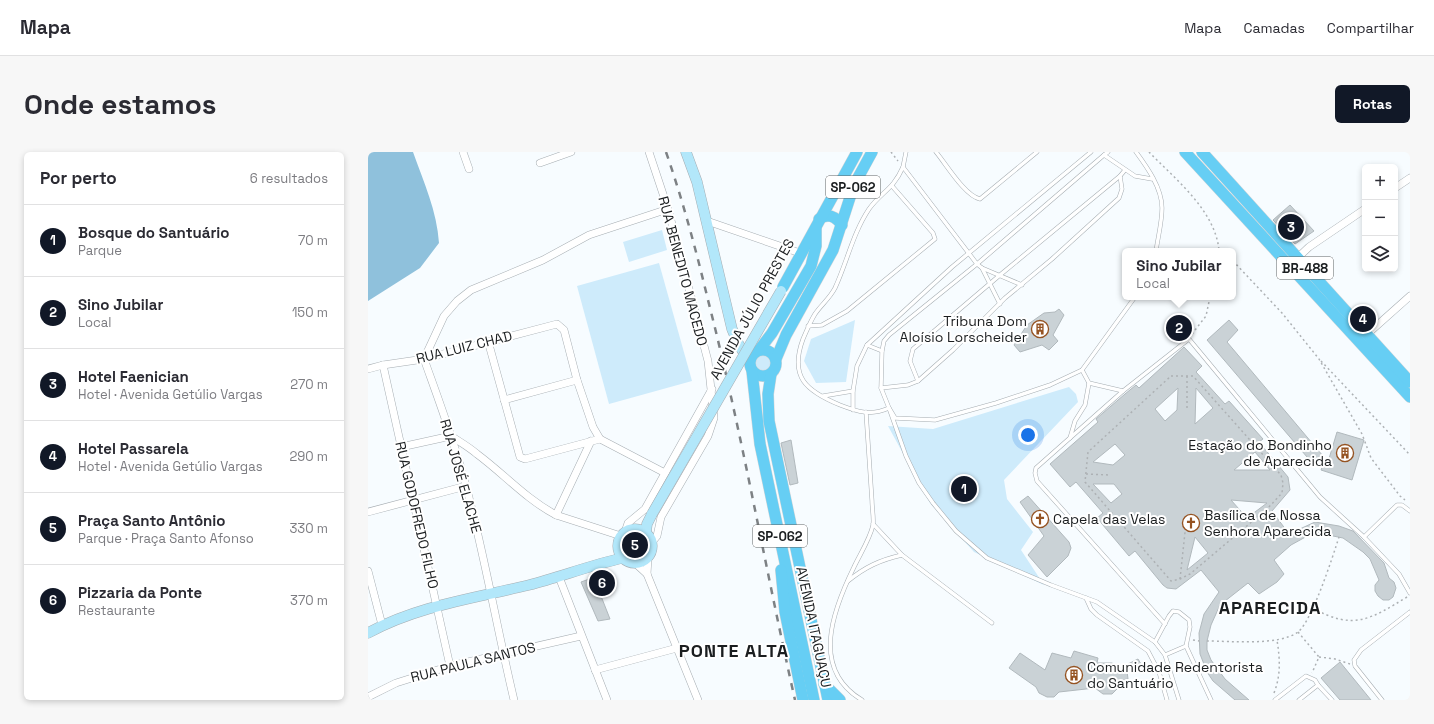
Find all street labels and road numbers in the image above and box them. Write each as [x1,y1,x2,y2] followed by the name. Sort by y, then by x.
[826,176,880,198] road number: SP-062
[654,194,712,348] street label: RUA BENEDITO MACEDO
[706,235,798,383] street label: AVENIDA JÚLIO PRESTES
[1277,257,1333,279] road number: BR-488
[414,326,514,368] street label: RUA LUIZ CHAD
[436,417,486,535] street label: RUA JOSÉ ELACHE
[391,440,443,590] street label: RUA GODOFREDO FILHO
[753,525,807,547] road number: SP-062
[792,565,836,689] street label: AVENIDA ITAGUAÇU
[409,638,537,686] street label: RUA PAULA SANTOS

